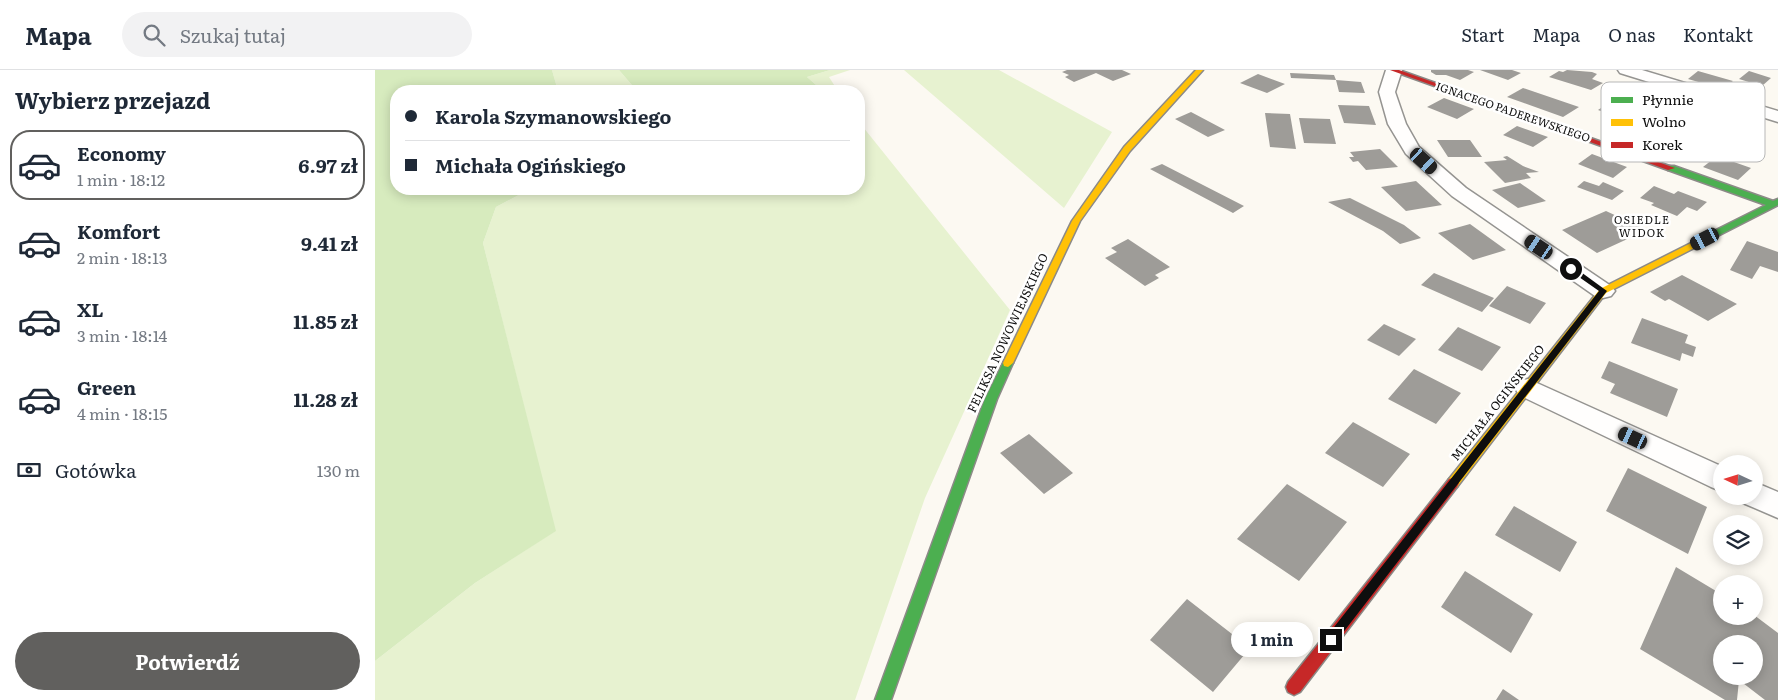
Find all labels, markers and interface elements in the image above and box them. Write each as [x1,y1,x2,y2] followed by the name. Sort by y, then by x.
[122,12,472,57] search box
[25,17,92,52] text: Mapa
[140,21,168,49] icon: search
[180,21,286,49] text: Szukaj tutaj
[1461,21,1504,48] text: Start
[1532,21,1580,48] text: Mapa
[1608,21,1655,48] text: O nas
[1683,21,1753,48] text: Kontakt
[1434,77,1593,145] street label: IGNACEGO PADEREWSKIEGO
[1601,82,1765,162] legend
[15,83,210,116] text: Wybierz przejazd
[1642,89,1694,109] text: Płynnie
[435,102,671,130] text: Karola Szymanowskiego
[1642,111,1686,131] text: Wolno
[1642,134,1683,154] text: Korek
[77,139,166,167] text: Economy
[17,143,62,188] icon: car
[1407,145,1440,177] car
[298,151,358,179] text: 6.97 zł
[435,151,626,179] text: Michała Ogińskiego
[77,167,165,191] text: 1 min · 18:12
[1614,211,1670,240] district label: OSIEDLE WIDOK
[77,217,160,245] text: Komfort
[17,221,62,266] icon: car
[1688,226,1721,252] car
[301,229,358,257] text: 9.41 zł
[1522,232,1555,262] car
[77,245,167,269] text: 2 min · 18:13
[962,250,1052,415] street label: FELIKSA NOWOWIEJSKIEGO
[1560,258,1582,280] route start
[77,295,104,323] text: XL
[17,299,62,344] icon: car
[293,307,358,335] text: 11.85 zł
[77,323,167,347] text: 3 min · 18:14
[1446,340,1548,464] street label: MICHAŁA OGIŃSKIEGO
[77,373,136,401] text: Green
[17,377,62,422] icon: car
[293,385,358,413] text: 11.28 zł
[77,401,167,425] text: 4 min · 18:15
[1616,425,1649,451] car
[1713,455,1763,505] north arrow
[1713,455,1763,685] map controls
[15,456,43,484] icon: cash
[55,456,136,484] text: Gotówka
[317,458,360,482] text: 130 m
[1713,515,1763,565] button: layers
[1713,575,1763,625] button: +
[1231,622,1313,658] callout: 1 min
[1251,627,1293,651] text: 1 min
[1320,629,1342,651] route end
[15,632,360,690] button: Potwierdź
[1713,635,1763,685] button: −

